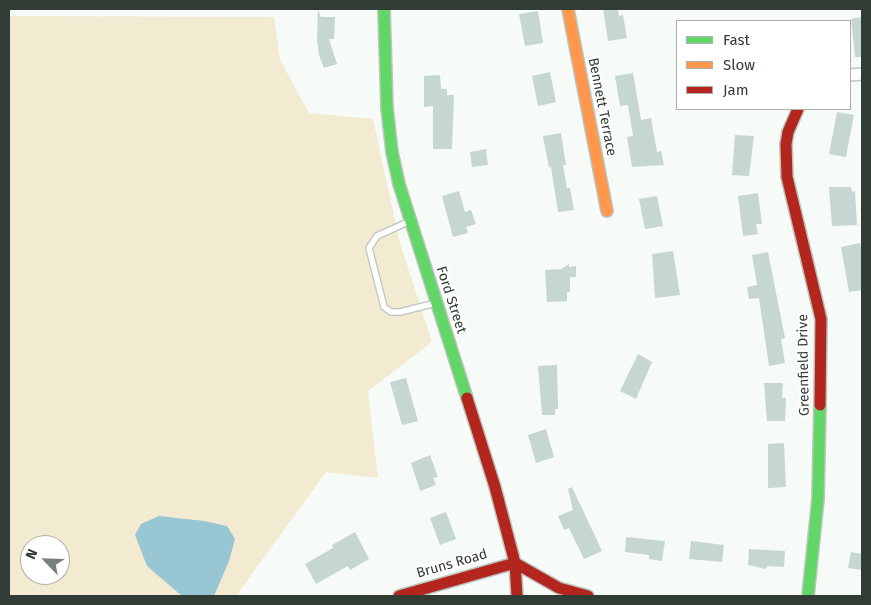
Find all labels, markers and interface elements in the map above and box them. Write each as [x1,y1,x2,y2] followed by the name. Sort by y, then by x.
[676,20,851,110] legend
[723,31,750,49] text: Fast
[584,56,620,158] street label: Bennett Terrace
[723,56,755,74] text: Slow
[723,81,749,99] text: Jam
[432,264,470,336] street label: Ford Street
[795,314,813,416] street label: Greenfield Drive
[20,535,70,585] north arrow
[22,546,41,562] text: N
[415,546,489,582] street label: Bruns Road

